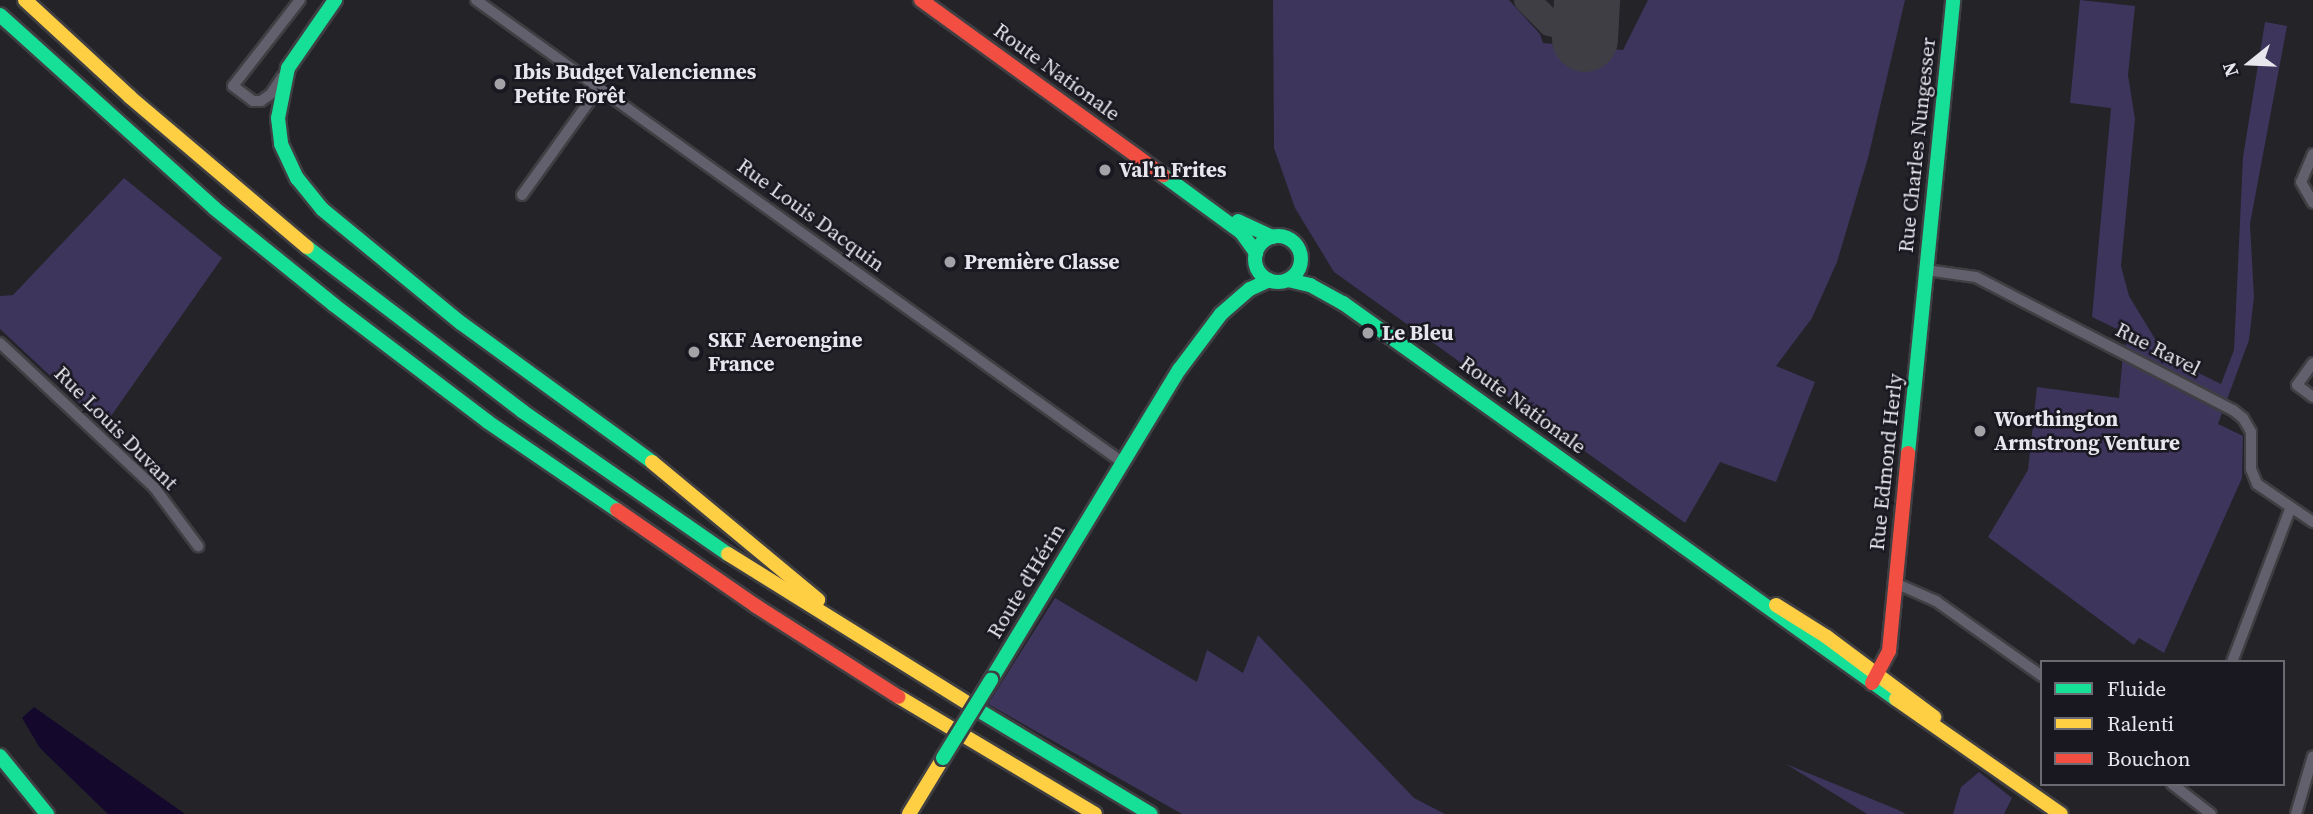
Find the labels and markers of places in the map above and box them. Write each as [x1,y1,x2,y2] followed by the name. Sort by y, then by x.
[514,59,757,109] place label: Ibis Budget Valenciennes Petite Forêt
[492,76,508,92] marker: Ibis Budget Valenciennes Petite Forêt
[1119,157,1227,183] place label: Val'n Frites
[1097,162,1113,178] marker: Val'n Frites
[964,249,1119,275] place label: Première Classe
[942,254,958,270] marker: Première Classe
[1382,320,1454,346] place label: Le Bleu
[1360,325,1376,341] marker: Le Bleu
[708,327,862,377] place label: SKF Aeroengine France
[686,344,702,360] marker: SKF Aeroengine France
[1994,406,2181,456] place label: Worthington Armstrong Venture
[1972,423,1988,439] marker: Worthington Armstrong Venture

